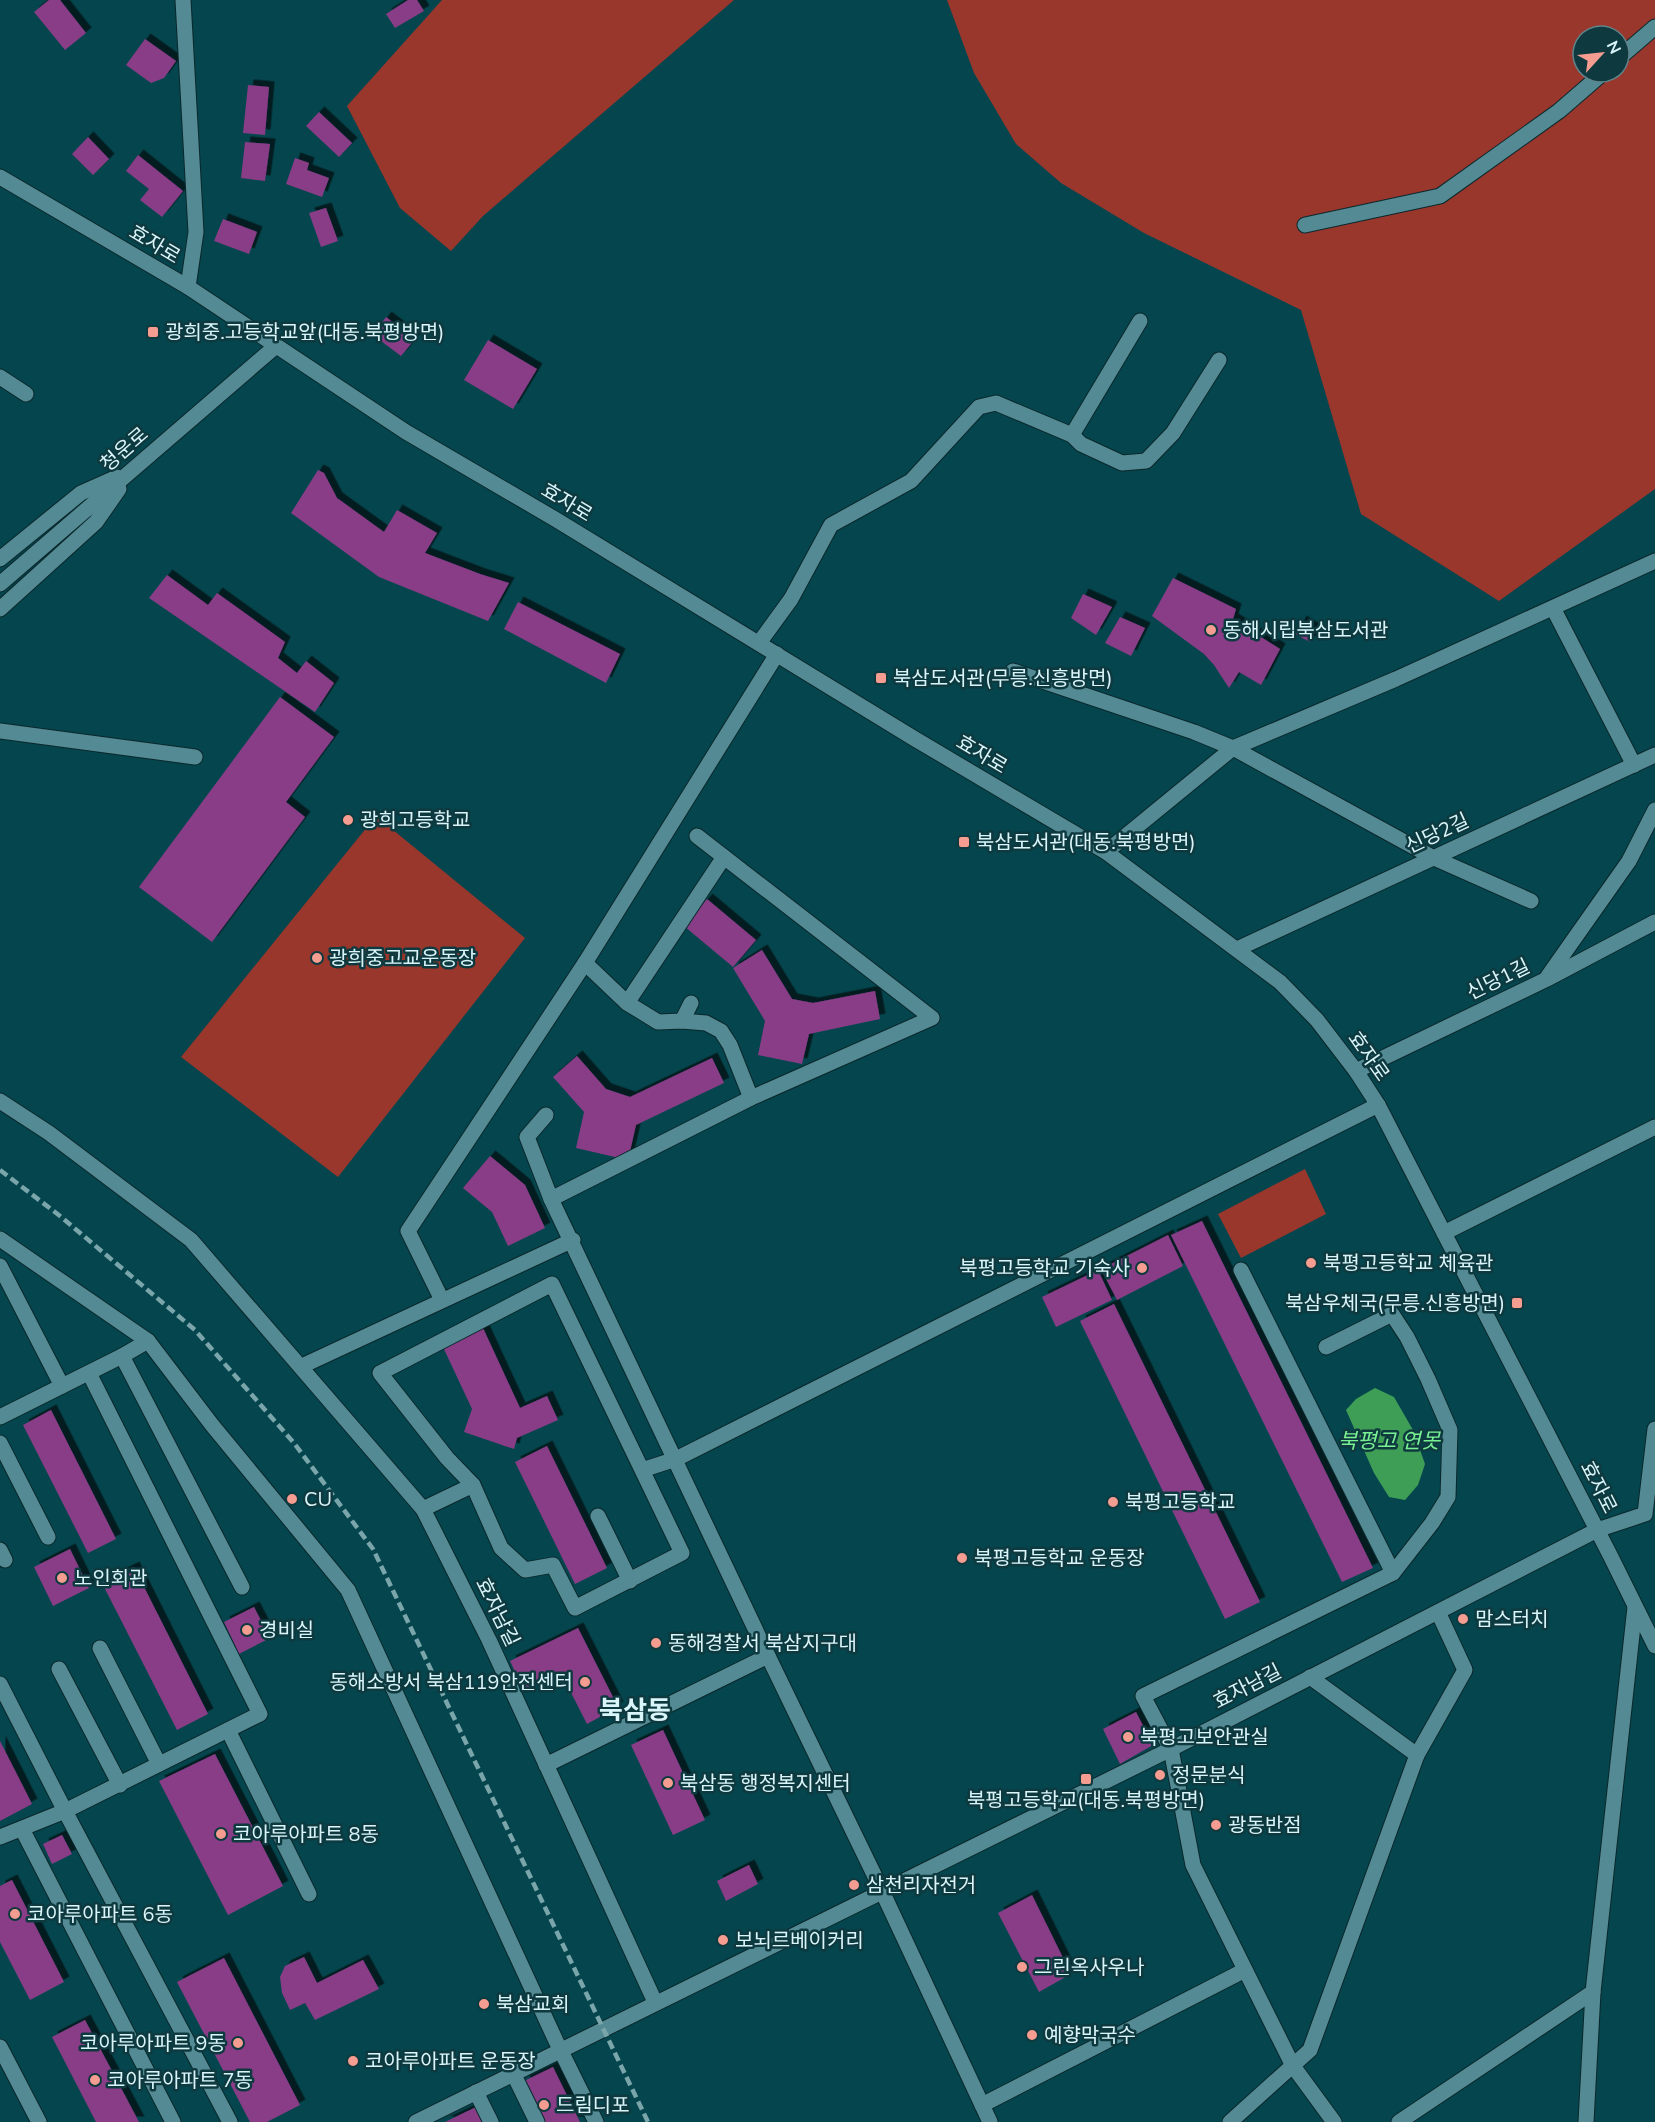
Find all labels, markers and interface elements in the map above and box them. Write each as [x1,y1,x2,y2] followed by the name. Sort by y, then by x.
[1571,24,1631,84] north arrow
[1601,37,1626,58] text: N
[124,219,185,270] street label: 효자로
[165,319,444,346] place label: 광희중.고등학교앞(대동.북평방면)
[146,325,160,339] marker: 광희중.고등학교앞(대동.북평방면)
[95,421,154,478] street label: 청운로
[536,477,597,528] street label: 효자로
[1223,617,1389,644] place label: 동해시립북삼도서관
[1204,623,1218,637] marker: 동해시립북삼도서관
[893,665,1113,692] place label: 북삼도서관(무릉.신흥방면)
[874,671,888,685] marker: 북삼도서관(무릉.신흥방면)
[951,729,1012,780] street label: 효자로
[360,807,470,834] place label: 광희고등학교
[1401,807,1473,860] street label: 신당2길
[341,813,355,827] marker: 광희고등학교
[976,829,1196,856] place label: 북삼도서관(대동.북평방면)
[957,835,971,849] marker: 북삼도서관(대동.북평방면)
[329,945,476,972] place label: 광희중고교운동장
[310,951,324,965] marker: 광희중고교운동장
[1462,953,1534,1006] street label: 신당1길
[1342,1026,1395,1087] street label: 효자로
[1323,1250,1494,1277] place label: 북평고등학교 체육관
[959,1255,1130,1282] place label: 북평고등학교 기숙사
[1304,1256,1318,1270] marker: 북평고등학교 체육관
[1135,1261,1149,1275] marker: 북평고등학교 기숙사
[1285,1290,1505,1317] place label: 북삼우체국(무릉.신흥방면)
[1510,1296,1524,1310] marker: 북삼우체국(무릉.신흥방면)
[1338,1427,1442,1455] water label: 북평고 연못
[1574,1457,1623,1518] street label: 효자로
[304,1486,332,1513] place label: CU
[1125,1489,1235,1516] place label: 북평고등학교
[285,1492,299,1506] marker: CU
[1106,1495,1120,1509] marker: 북평고등학교
[974,1545,1145,1572] place label: 북평고등학교 운동장
[955,1551,969,1565] marker: 북평고등학교 운동장
[74,1565,148,1592] place label: 노인회관
[55,1571,69,1585] marker: 노인회관
[469,1573,526,1651] street label: 효자남길
[1475,1606,1549,1633] place label: 맘스터치
[1456,1612,1470,1626] marker: 맘스터치
[259,1617,314,1644] place label: 경비실
[240,1623,254,1637] marker: 경비실
[668,1630,857,1657] place label: 동해경찰서 북삼지구대
[649,1636,663,1650] marker: 동해경찰서 북삼지구대
[1208,1658,1286,1715] street label: 효자남길
[329,1669,573,1696] place label: 동해소방서 북삼119안전센터
[578,1675,592,1689] marker: 동해소방서 북삼119안전센터
[599,1693,671,1728] district label: 북삼동
[1140,1724,1269,1751] place label: 북평고보안관실
[1121,1730,1135,1744] marker: 북평고보안관실
[1172,1762,1246,1789] place label: 정문분식
[1153,1768,1167,1782] marker: 정문분식
[680,1770,851,1797] place label: 북삼동 행정복지센터
[1079,1772,1093,1786] marker: 북평고등학교(대동.북평방면)
[661,1776,675,1790] marker: 북삼동 행정복지센터
[967,1787,1205,1814] place label: 북평고등학교(대동.북평방면)
[1228,1812,1302,1839] place label: 광동반점
[1209,1818,1223,1832] marker: 광동반점
[233,1821,379,1848] place label: 코아루아파트 8동
[214,1827,228,1841] marker: 코아루아파트 8동
[866,1872,976,1899] place label: 삼천리자전거
[847,1878,861,1892] marker: 삼천리자전거
[27,1901,173,1928] place label: 코아루아파트 6동
[8,1907,22,1921] marker: 코아루아파트 6동
[735,1927,864,1954] place label: 보뇌르베이커리
[716,1933,730,1947] marker: 보뇌르베이커리
[1034,1954,1144,1981] place label: 그린옥사우나
[1015,1960,1029,1974] marker: 그린옥사우나
[496,1991,570,2018] place label: 북삼교회
[477,1997,491,2011] marker: 북삼교회
[1044,2022,1136,2049] place label: 예향막국수
[1025,2028,1039,2042] marker: 예향막국수
[80,2030,226,2057] place label: 코아루아파트 9동
[231,2036,245,2050] marker: 코아루아파트 9동
[365,2048,536,2075] place label: 코아루아파트 운동장
[346,2054,360,2068] marker: 코아루아파트 운동장
[107,2067,253,2094] place label: 코아루아파트 7동
[88,2073,102,2087] marker: 코아루아파트 7동
[556,2092,630,2119] place label: 드림디포
[537,2098,551,2112] marker: 드림디포

